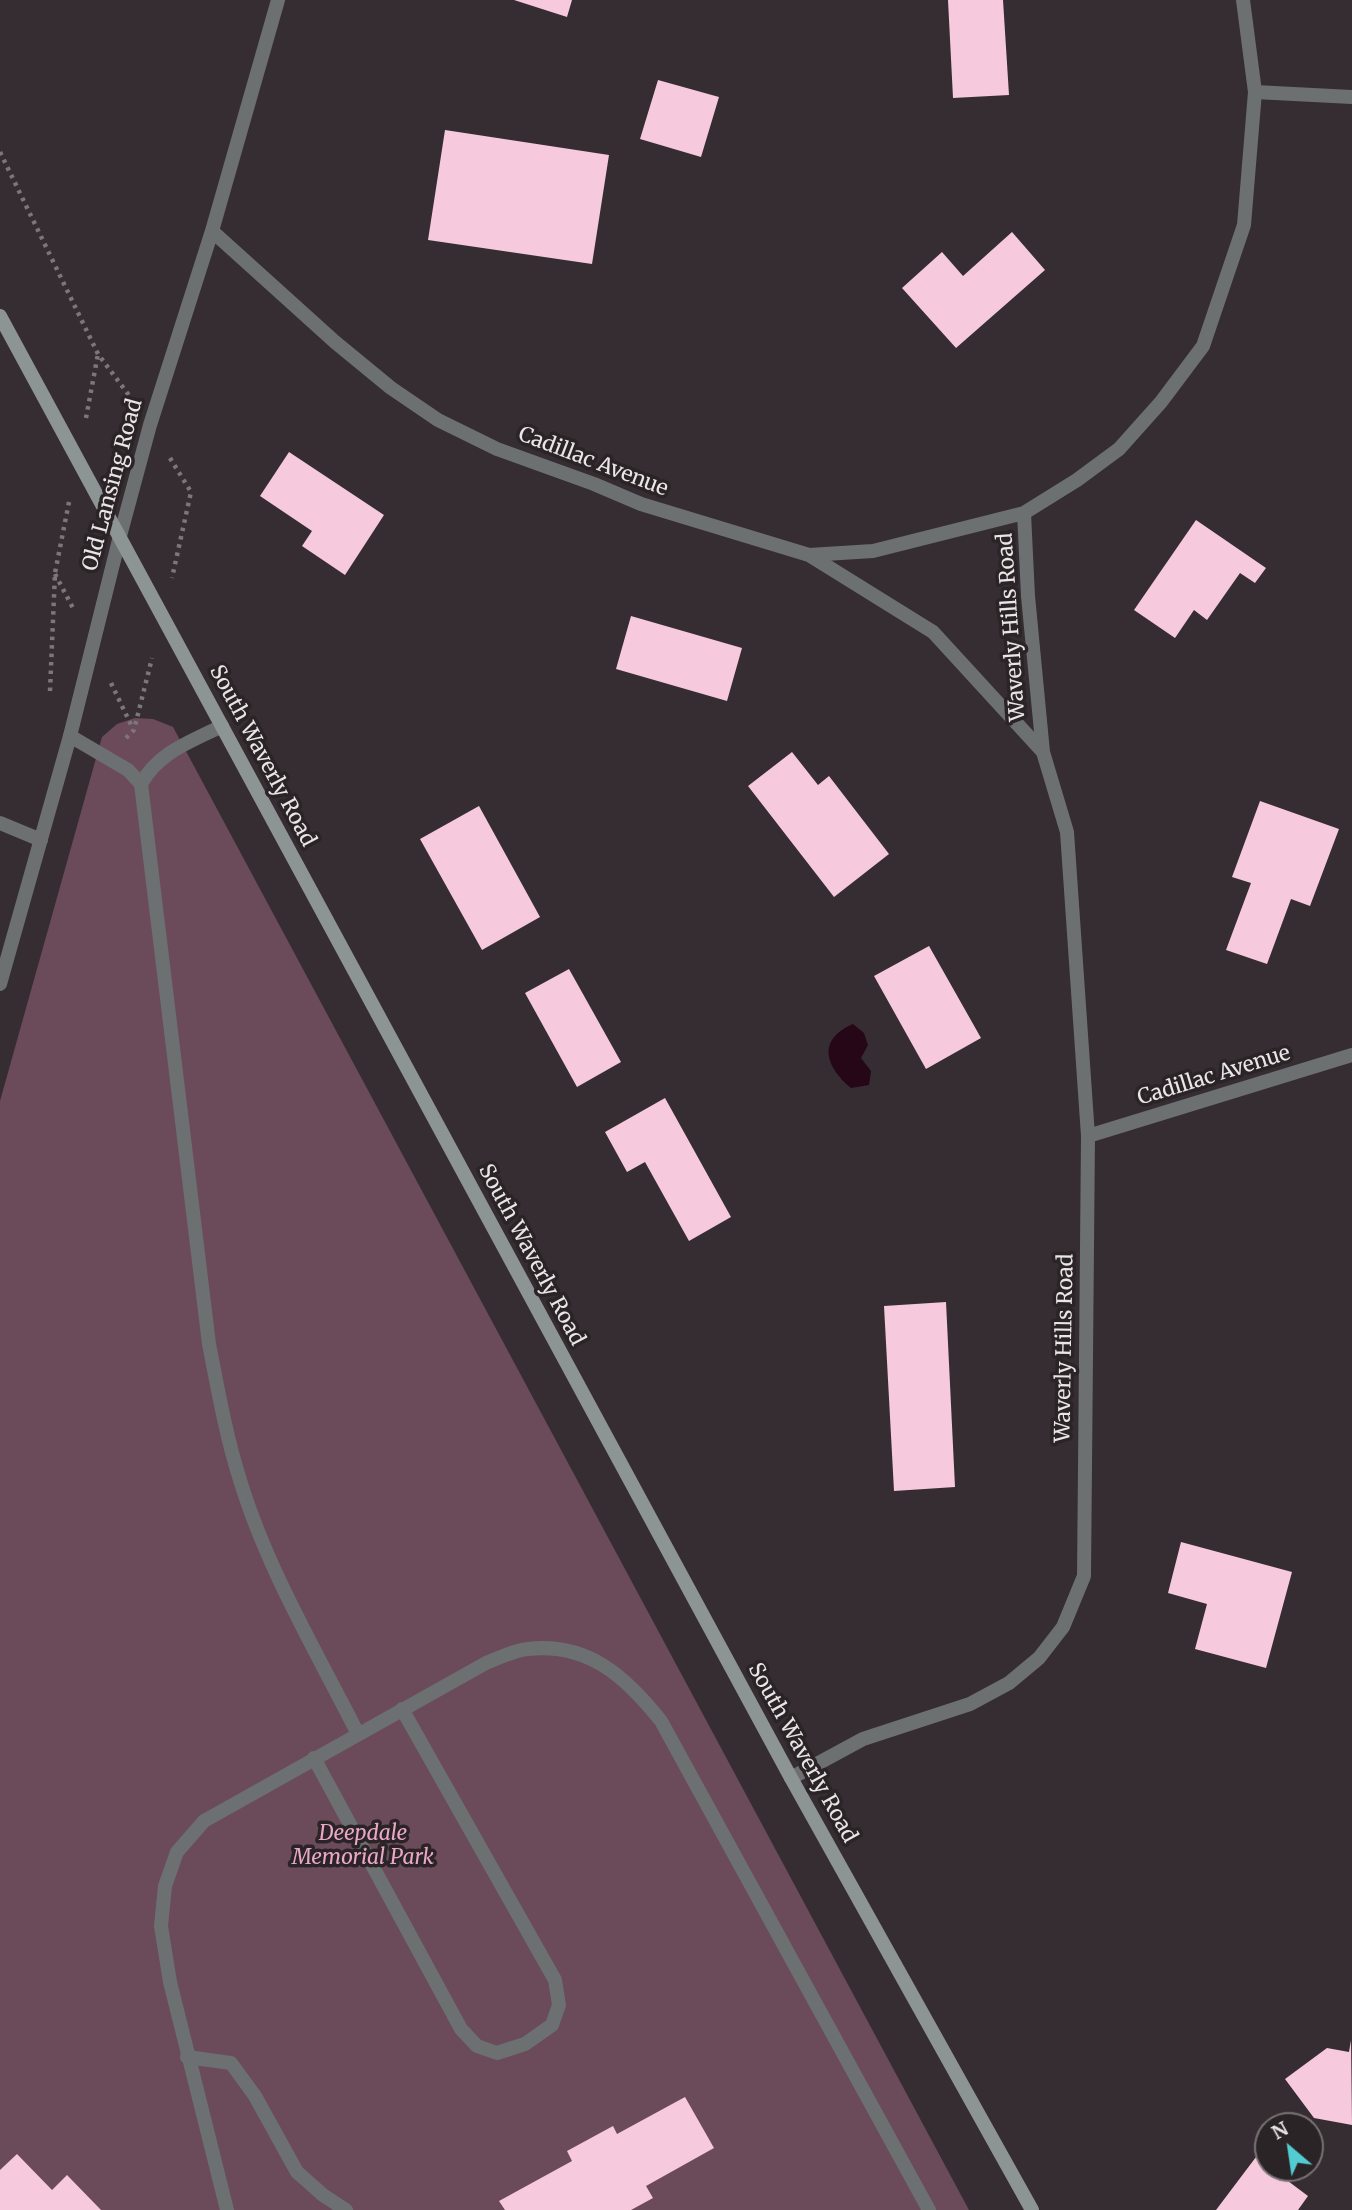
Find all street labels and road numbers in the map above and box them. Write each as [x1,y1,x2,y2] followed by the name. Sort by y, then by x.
[78,396,148,574] street label: Old Lansing Road
[515,422,671,502] street label: Cadillac Avenue
[993,532,1031,722] street label: Waverly Hills Road
[204,661,320,851] street label: South Waverly Road
[1135,1041,1293,1111] street label: Cadillac Avenue
[473,1160,589,1350] street label: South Waverly Road
[1051,1253,1079,1443] street label: Waverly Hills Road
[742,1659,862,1847] street label: South Waverly Road

